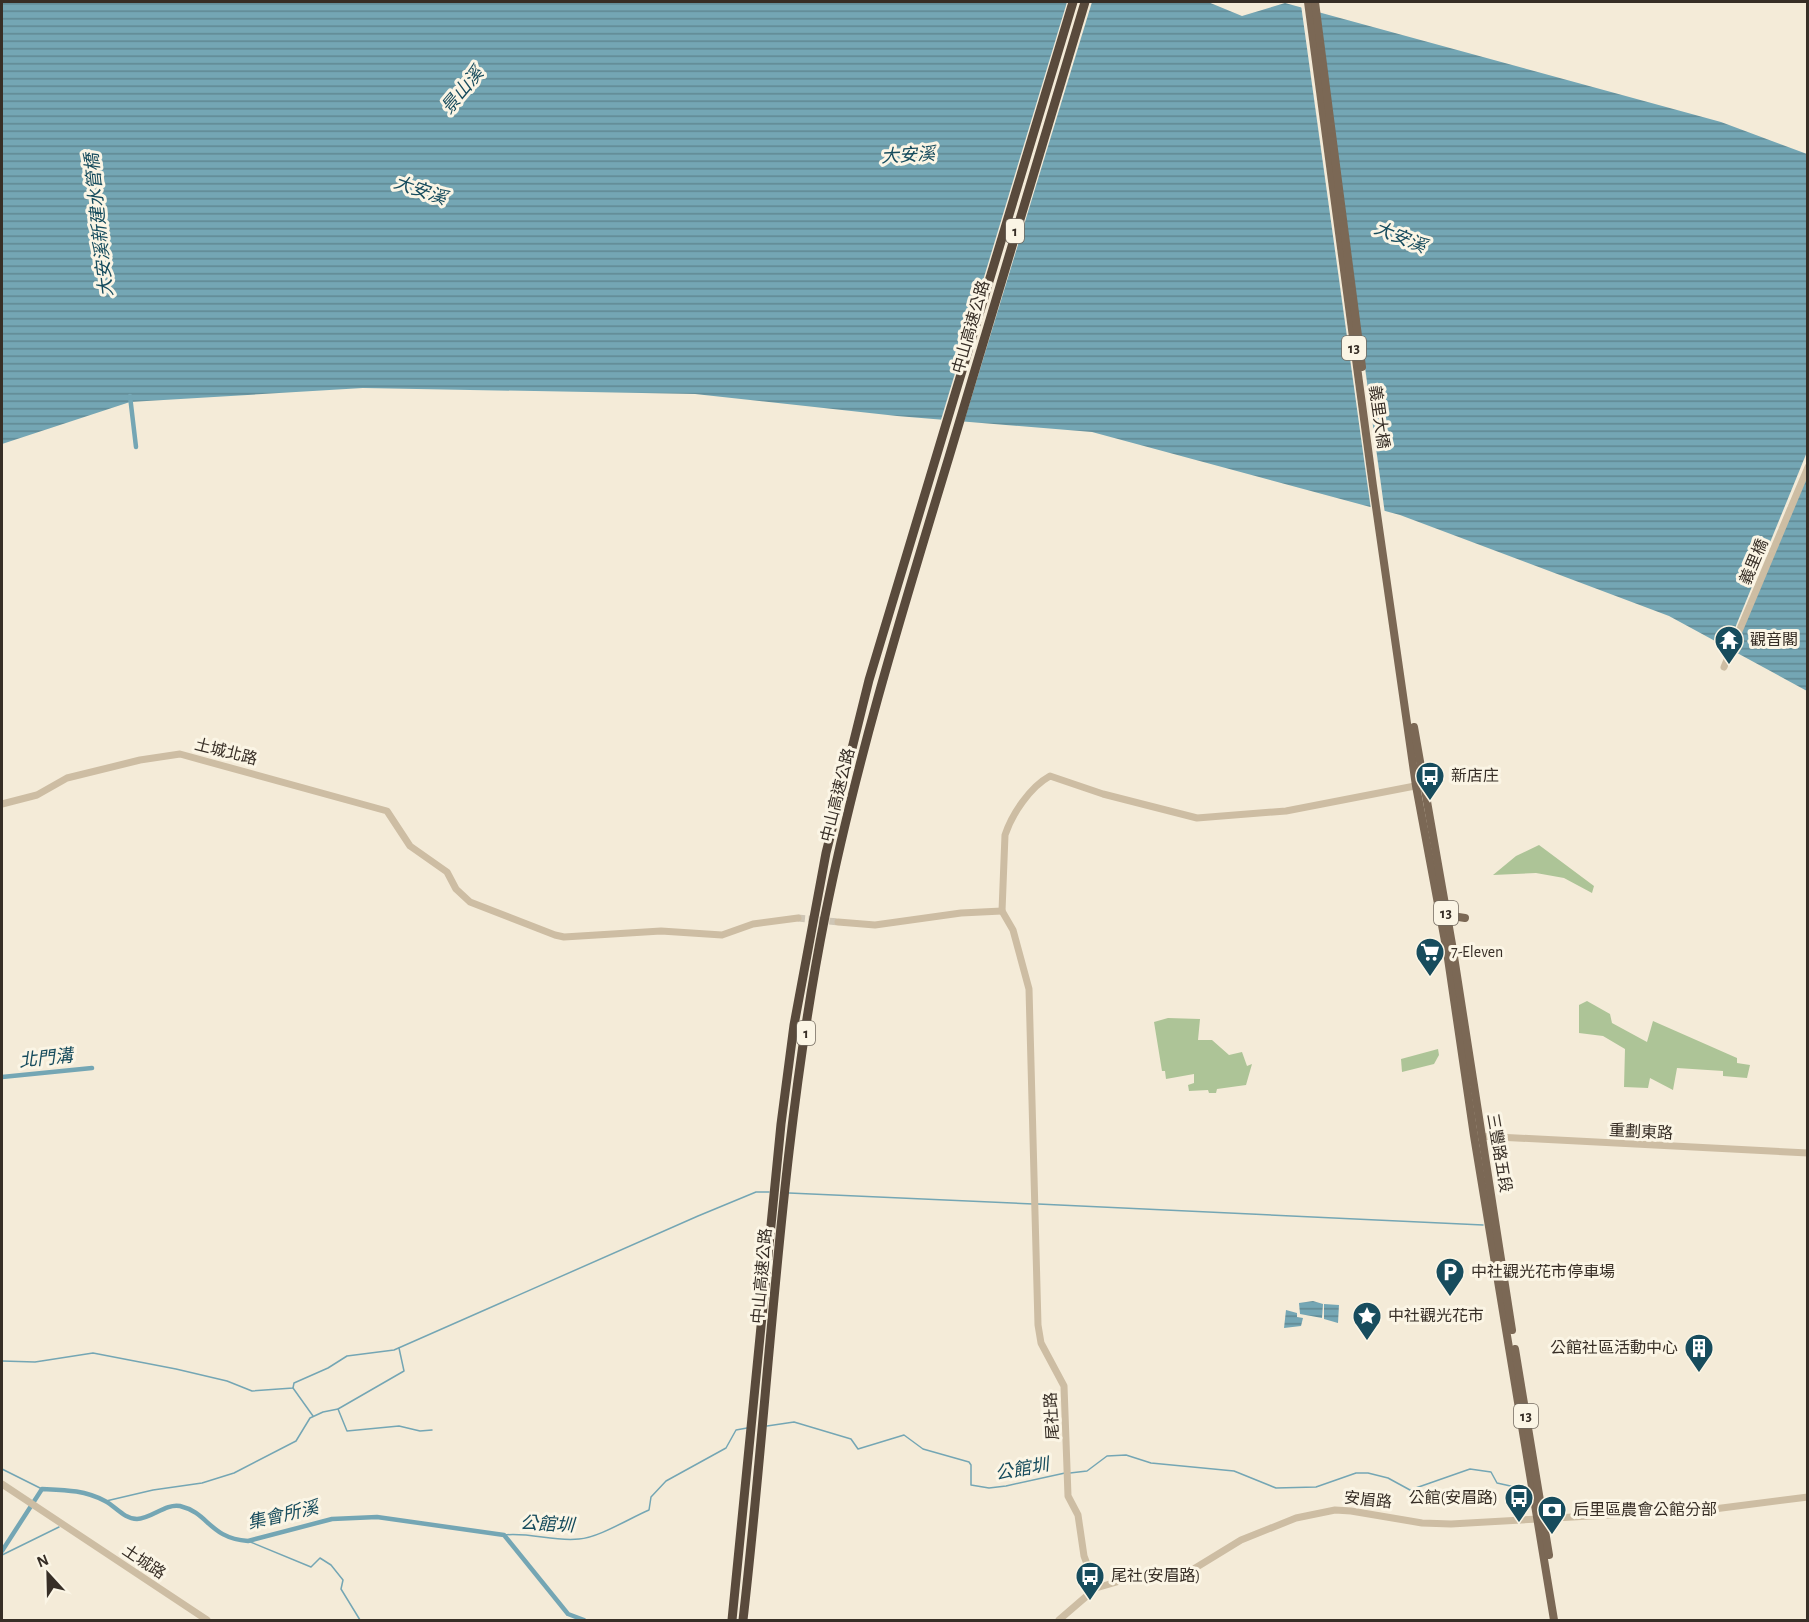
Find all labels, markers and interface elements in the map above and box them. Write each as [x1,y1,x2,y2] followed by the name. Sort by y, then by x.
[437,61,489,117] water label: 景山溪
[880,143,938,166] water label: 大安溪
[81,149,116,298] water label: 大安溪新建水管橋
[392,172,452,209] water label: 大安溪
[1372,218,1432,258] water label: 大安溪
[1006,219,1024,243] road number: 1
[949,278,992,375] street label: 中山高速公路
[1342,336,1366,360] road number: 13
[1367,384,1392,450] street label: 義里大橋
[1736,536,1771,587] street label: 義里橋
[1713,624,1745,666] temple icon: 觀音閣
[1750,631,1798,648] place label: 觀音閣
[193,736,259,768] street label: 土城北路
[818,746,857,844] street label: 中山高速公路
[1414,760,1446,802] bus stop icon: 新店庄
[1451,767,1499,784] place label: 新店庄
[1434,901,1458,925] road number: 13
[1414,936,1446,978] supermarket icon: 7-Eleven
[1451,944,1503,960] place label: 7-Eleven
[797,1021,815,1045] road number: 1
[18,1045,77,1071] water label: 北門溝
[1484,1112,1515,1194] street label: 三豐路五段
[1609,1121,1673,1142] street label: 重劃東路
[749,1227,774,1325] street label: 中山高速公路
[1434,1256,1466,1298] parking icon: 中社觀光花市停車場
[1471,1263,1615,1280] place label: 中社觀光花市停車場
[1351,1300,1383,1342] place icon: 中社觀光花市
[1388,1307,1484,1324] place label: 中社觀光花市
[1683,1332,1715,1374] building icon: 公館社區活動中心
[1550,1339,1678,1356] place label: 公館社區活動中心
[1042,1392,1061,1440] street label: 尾社路
[1514,1404,1538,1428] road number: 13
[994,1454,1053,1484] water label: 公館圳
[1503,1482,1535,1524] bus stop icon: 公館(安眉路)
[1343,1489,1393,1510] street label: 安眉路
[1408,1489,1498,1506] place label: 公館(安眉路)
[1536,1494,1568,1536] bank icon: 后里區農會公館分部
[245,1497,323,1533] water label: 集會所溪
[1573,1501,1717,1518] place label: 后里區農會公館分部
[520,1513,578,1536] water label: 公館圳
[120,1541,169,1582] street label: 土城路
[18,1544,78,1604] north arrow
[35,1552,51,1571] text: N
[1074,1560,1106,1602] bus stop icon: 尾社(安眉路)
[1111,1567,1201,1584] place label: 尾社(安眉路)

